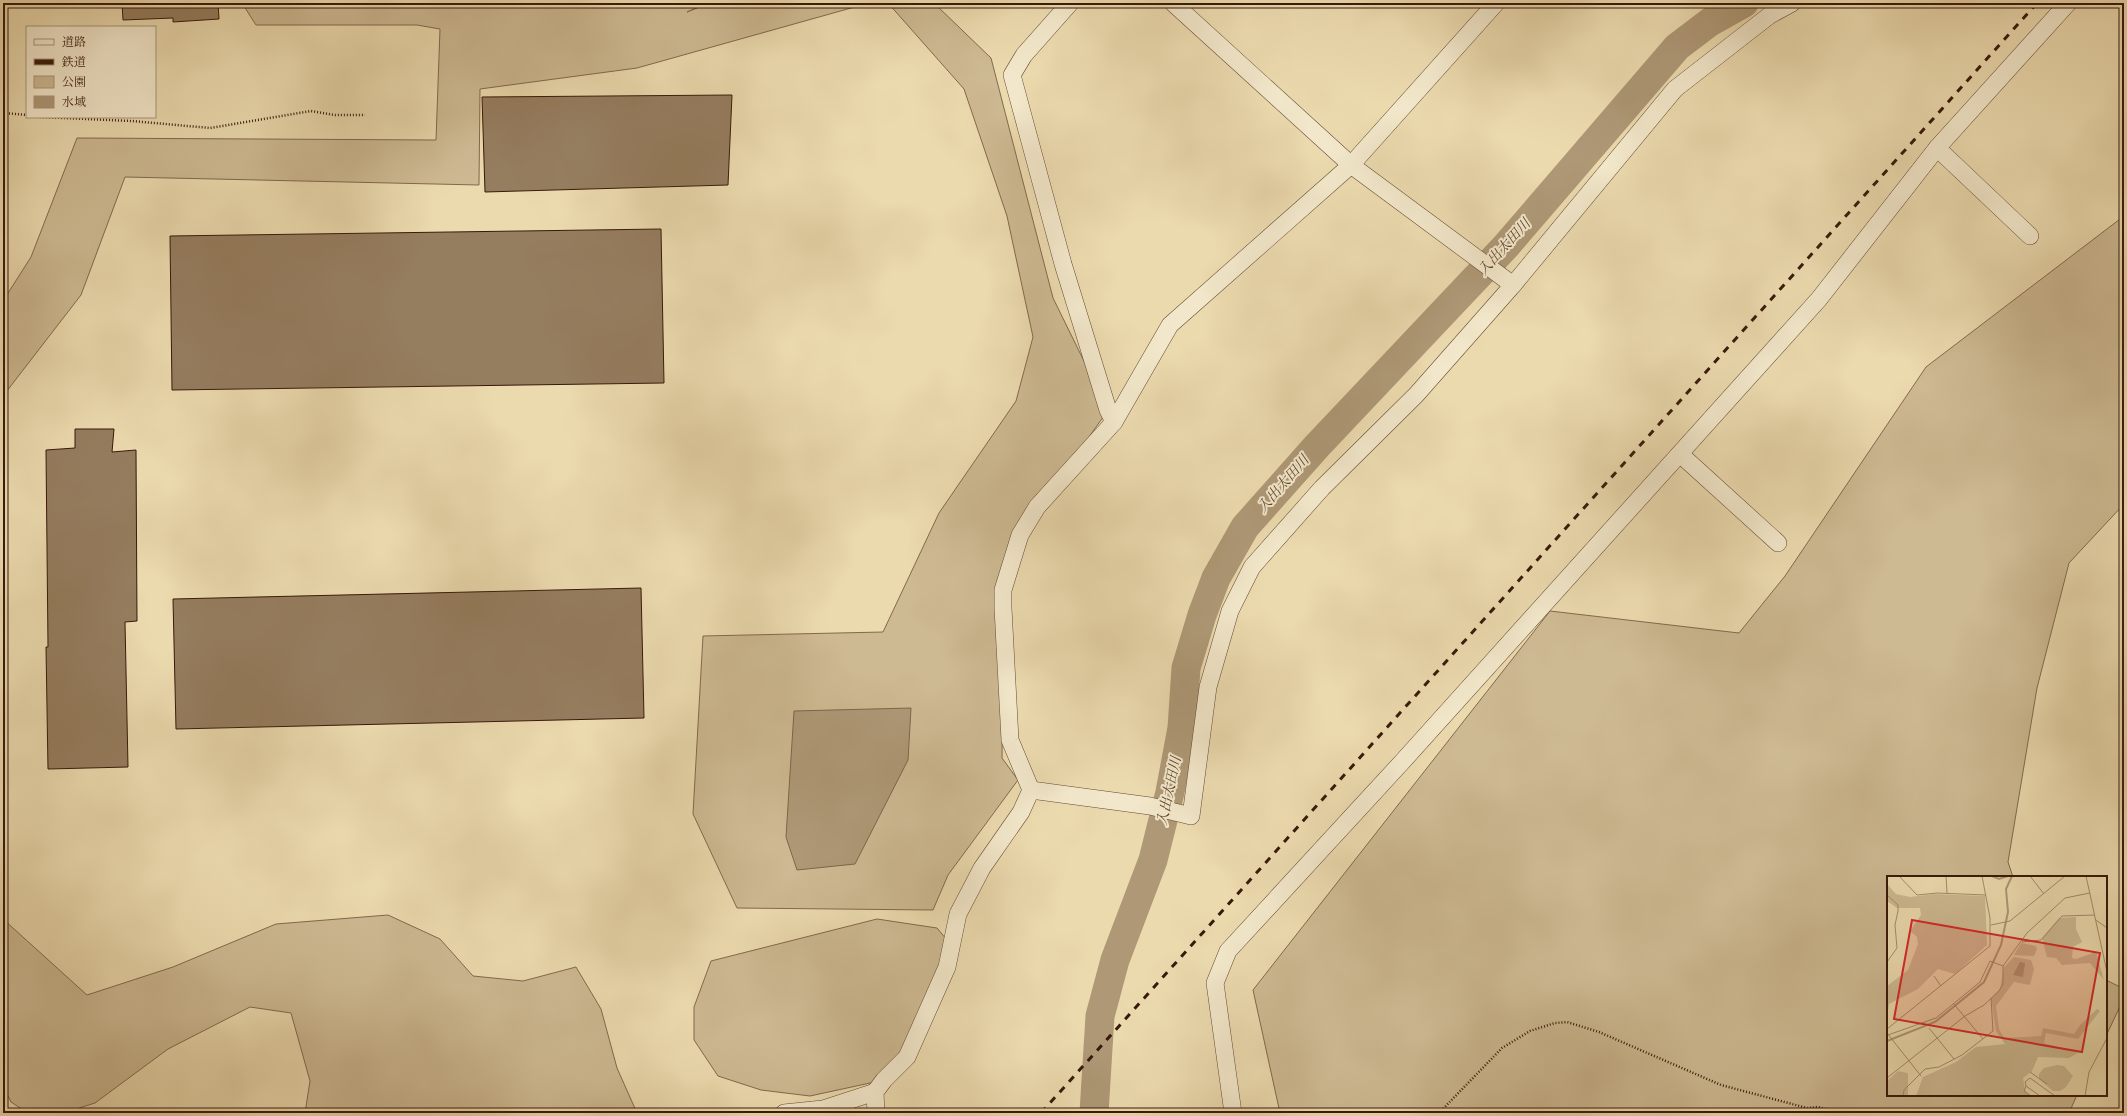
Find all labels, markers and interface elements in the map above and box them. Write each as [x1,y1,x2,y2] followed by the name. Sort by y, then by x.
[26,26,156,118] legend
[62,34,86,50] text: 道路
[61,54,86,70] text: 鉄道
[62,74,86,90] text: 公園
[62,94,86,110] text: 水域
[1474,213,1536,279] water label: 入出太田川
[1253,450,1314,517] water label: 入出太田川
[1152,753,1186,827] water label: 入出太田川
[1887,876,2107,1096] inset map

